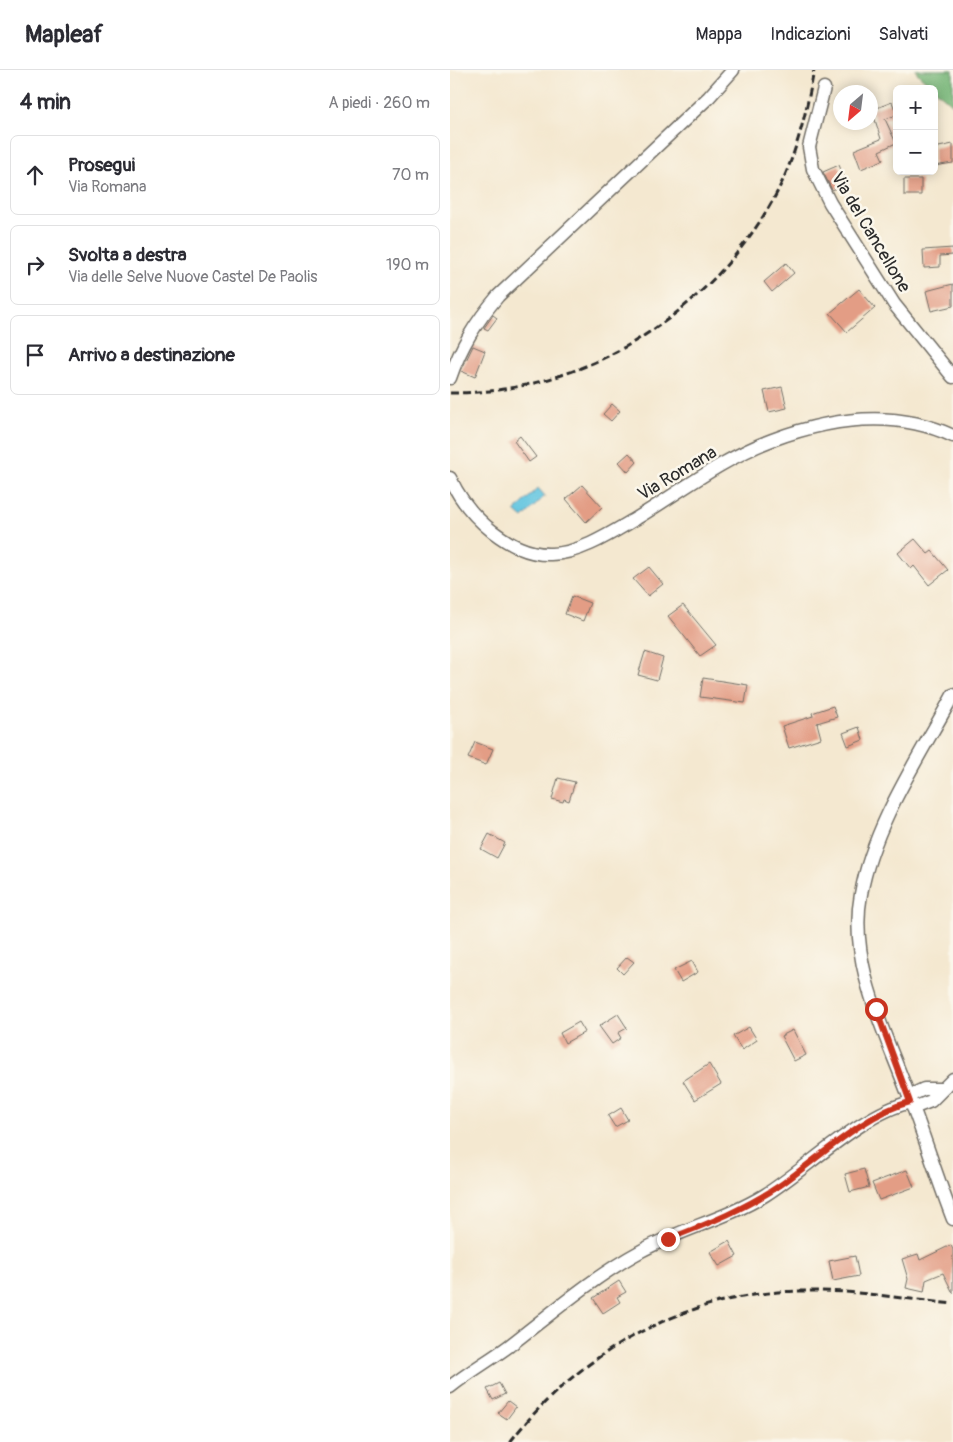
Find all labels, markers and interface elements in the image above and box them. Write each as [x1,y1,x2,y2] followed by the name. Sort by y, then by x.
[25,20,103,49] text: Mapleaf
[695,23,742,46] text: Mappa
[770,23,850,46] text: Indicazioni
[878,23,928,46] text: Salvati
[833,85,878,130] north arrow
[893,85,938,175] map controls
[893,85,938,130] button: +
[20,89,71,116] text: 4 min
[328,93,430,113] text: A piedi · 260 m
[893,130,938,175] button: −
[68,153,135,177] text: Prosegui
[21,161,49,189] icon: ahead
[392,165,429,185] text: 70 m
[826,168,916,297] street label: Via del Cancellone
[68,177,146,197] text: Via Romana
[68,243,187,267] text: Svolta a destra
[21,251,49,279] icon: right
[386,255,429,275] text: 190 m
[68,267,317,287] text: Via delle Selve Nuove Castel De Paolis
[21,341,49,369] icon: arrive
[68,343,235,367] text: Arrivo a destinazione
[634,441,721,506] street label: Via Romana
[865,998,888,1021] route start
[657,1228,680,1251] route end

